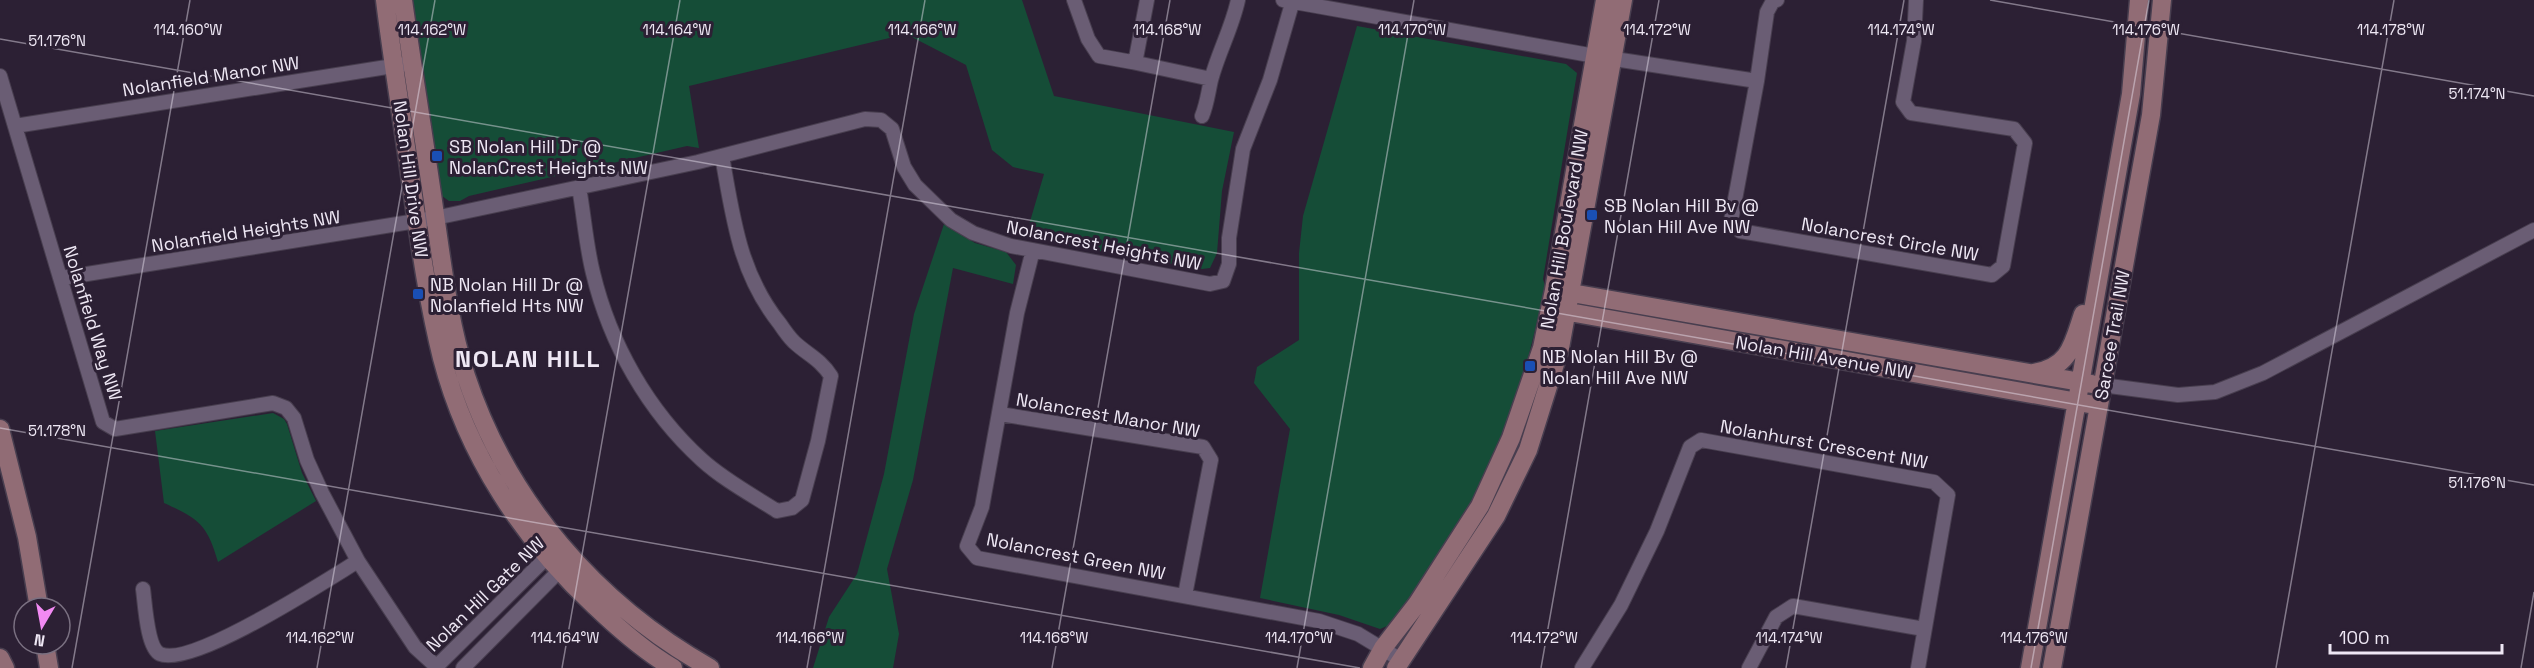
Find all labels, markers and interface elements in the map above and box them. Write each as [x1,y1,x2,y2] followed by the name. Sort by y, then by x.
[153,20,223,39] text: 114.160°W
[398,20,466,39] text: 114.162°W
[643,20,711,39] text: 114.164°W
[888,20,956,39] text: 114.166°W
[1133,20,1201,39] text: 114.168°W
[1378,20,1446,39] text: 114.170°W
[1623,20,1691,39] text: 114.172°W
[1867,20,1935,39] text: 114.174°W
[2112,20,2180,39] text: 114.176°W
[2357,20,2425,39] text: 114.178°W
[28,31,86,50] text: 51.176°N
[121,51,301,101] street label: Nolanfield Manor NW
[2448,84,2506,103] text: 51.174°N
[389,99,433,259] street label: Nolan Hill Drive NW
[1535,127,1593,330] street label: Nolan Hill Boulevard NW
[449,135,648,179] place label: SB Nolan Hill Dr @ NolanCrest Heights NW
[430,149,444,163] marker: SB Nolan Hill Dr @ NolanCrest Heights NW
[1604,194,1759,238] place label: SB Nolan Hill Bv @ Nolan Hill Ave NW
[150,205,342,257] street label: Nolanfield Heights NW
[1585,208,1599,222] marker: SB Nolan Hill Bv @ Nolan Hill Ave NW
[1800,212,1981,266] street label: Nolancrest Circle NW
[1005,215,1204,275] street label: Nolancrest Heights NW
[59,243,128,403] street label: Nolanfield Way NW
[2089,268,2135,402] street label: Sarcee Trail NW
[430,273,584,317] place label: NB Nolan Hill Dr @ Nolanfield Hts NW
[411,287,425,301] marker: NB Nolan Hill Dr @ Nolanfield Hts NW
[1734,330,1914,384] street label: Nolan Hill Avenue NW
[455,343,601,374] district label: NOLAN HILL
[1542,345,1698,389] place label: NB Nolan Hill Bv @ Nolan Hill Ave NW
[1523,359,1537,373] marker: NB Nolan Hill Bv @ Nolan Hill Ave NW
[1014,388,1202,443] street label: Nolancrest Manor NW
[1718,414,1930,474] street label: Nolanhurst Crescent NW
[28,421,86,440] text: 51.178°N
[2448,473,2506,492] text: 51.176°N
[984,527,1168,585] street label: Nolancrest Green NW
[421,531,549,656] street label: Nolan Hill Gate NW
[12,596,72,656] north arrow
[2330,617,2502,655] scale bar
[2339,626,2390,649] text: 100 m
[286,628,354,647] text: 114.162°W
[531,628,599,647] text: 114.164°W
[776,628,844,647] text: 114.166°W
[1020,628,1088,647] text: 114.168°W
[1265,628,1333,647] text: 114.170°W
[1510,628,1578,647] text: 114.172°W
[1755,628,1823,647] text: 114.174°W
[2000,628,2068,647] text: 114.176°W
[32,629,47,652] text: N

